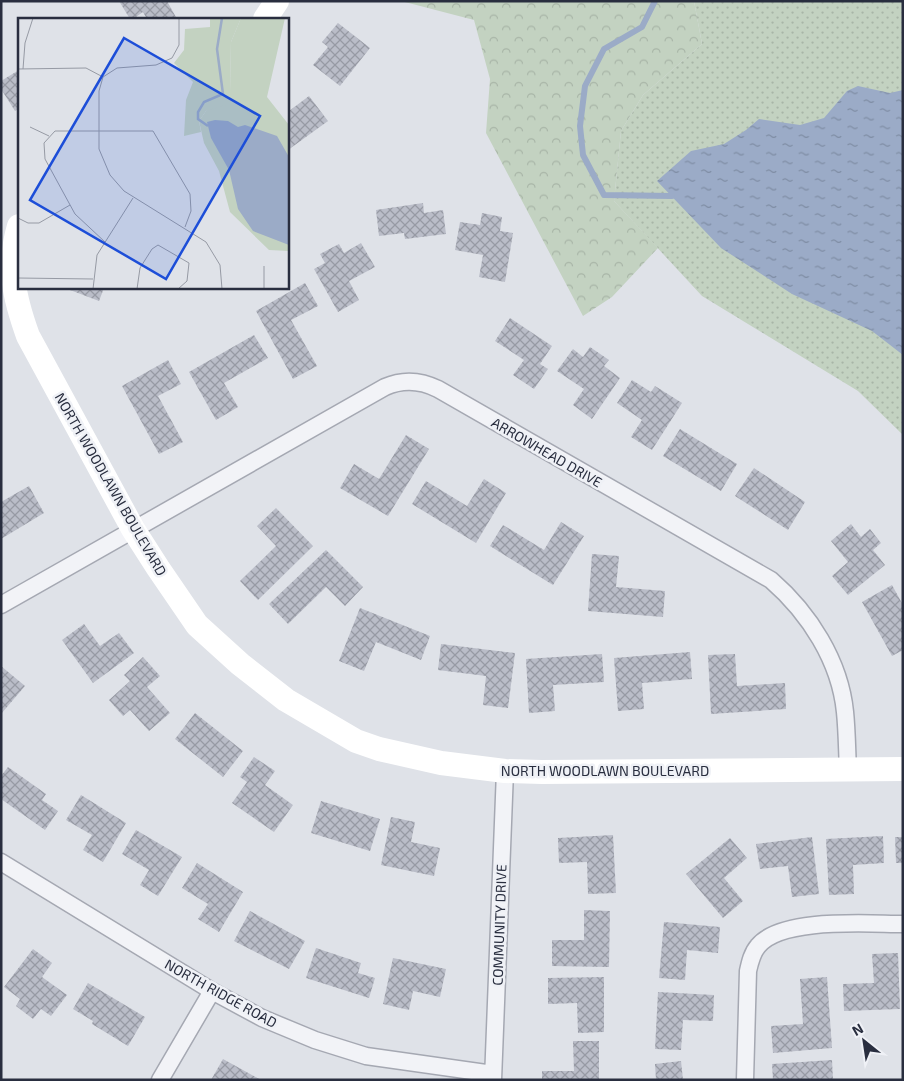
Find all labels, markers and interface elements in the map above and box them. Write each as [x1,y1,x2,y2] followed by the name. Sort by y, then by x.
[18,18,289,289] inset map
[52,390,170,578] street label: NORTH WOODLAWN BOULEVARD
[489,413,605,491] street label: ARROWHEAD DRIVE
[501,762,709,779] street label: NORTH WOODLAWN BOULEVARD
[488,864,510,986] street label: COMMUNITY DRIVE
[162,955,280,1031] street label: NORTH RIDGE ROAD
[839,1016,889,1066] north arrow
[849,1019,866,1039] text: N

